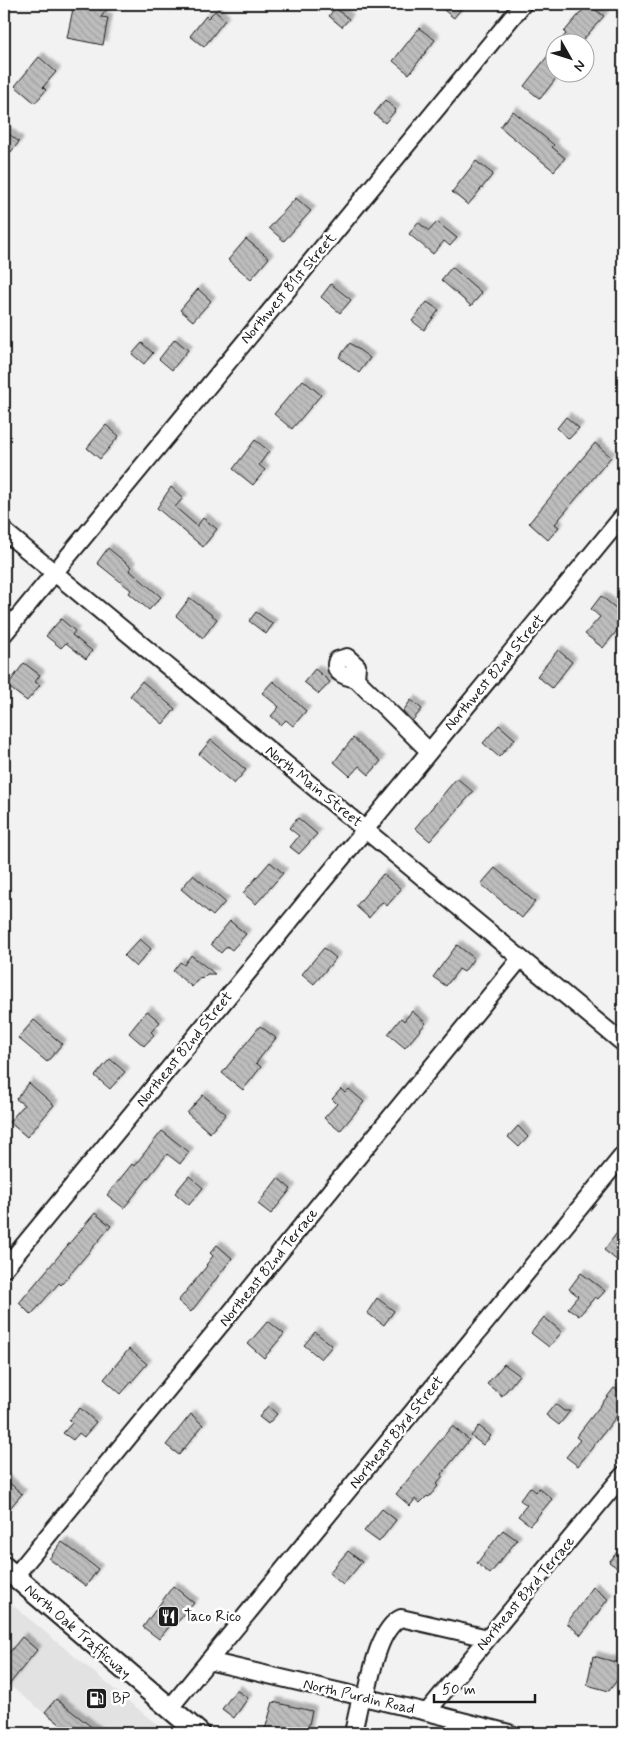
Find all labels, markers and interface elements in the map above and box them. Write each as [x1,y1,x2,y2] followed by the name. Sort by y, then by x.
[544,32,594,82] north arrow
[569,56,589,75] text: N
[236,229,341,348] street label: Northwest 81st Street
[440,610,549,735] street label: Northwest 82nd Street
[261,741,366,832] street label: North Main Street
[132,988,238,1112] street label: Northeast 82nd Street
[215,1204,323,1331] street label: Northeast 82nd Terrace
[345,1372,449,1493] street label: Northeast 83rd Street
[472,1532,580,1655] street label: Northeast 83rd Terrace
[20,1580,135,1684] street label: North Oak Trafficway
[156,1604,180,1628] restaurant icon: Taco Rico
[184,1607,241,1627] place label: Taco Rico
[434,1672,536,1704] scale bar
[301,1674,417,1720] street label: North Purdin Road
[442,1680,476,1700] text: 50 m
[84,1686,108,1710] fuel station icon: BP
[112,1689,130,1709] place label: BP

